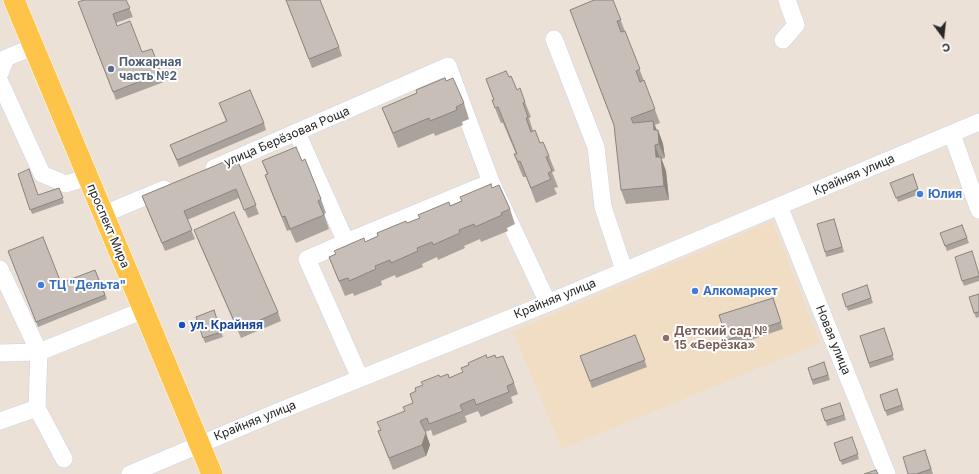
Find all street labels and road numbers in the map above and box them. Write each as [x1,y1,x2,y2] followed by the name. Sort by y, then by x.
[222,104,352,170] street label: улица Берёзовая Роща
[811,151,897,199] street label: Крайняя улица
[84,182,132,270] street label: проспект Мира
[512,276,598,322] street label: Крайняя улица
[813,303,853,377] street label: Новая улица
[212,398,298,444] street label: Крайняя улица

